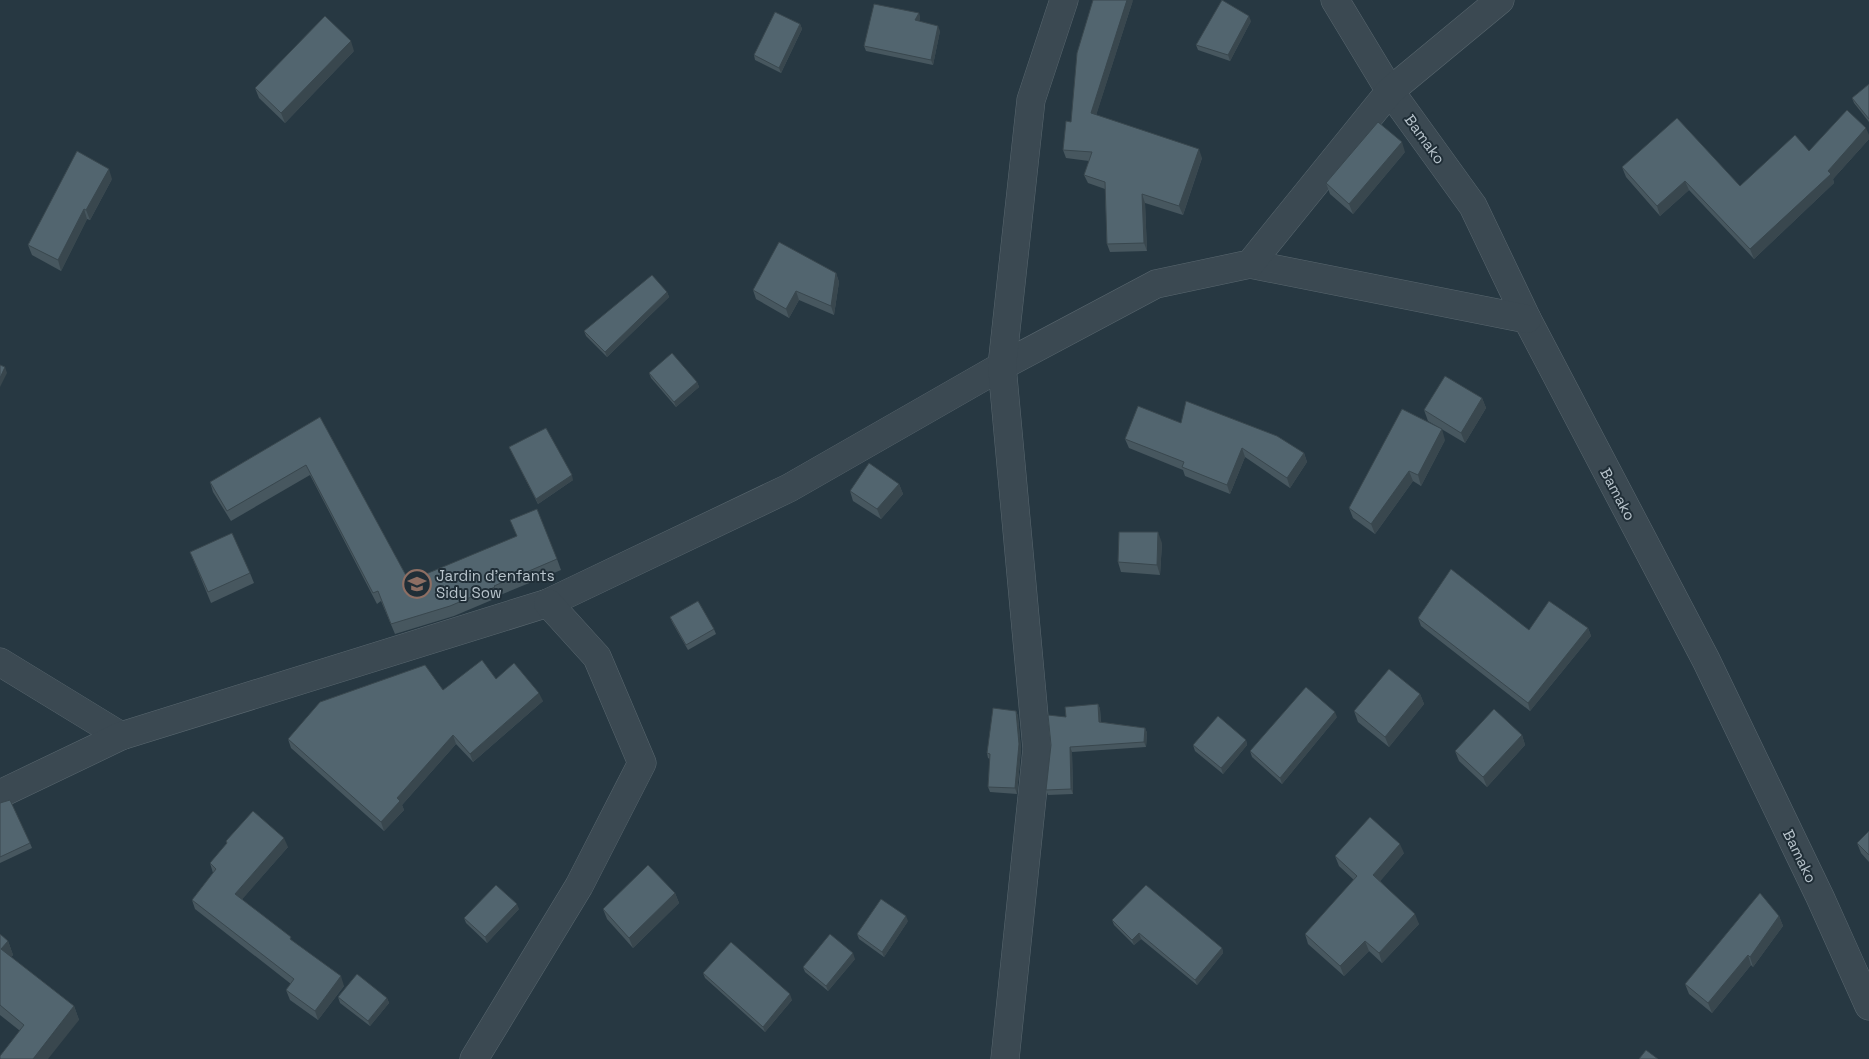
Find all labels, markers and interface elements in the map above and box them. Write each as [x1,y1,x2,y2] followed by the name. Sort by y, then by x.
[1401,110,1449,168] street label: Bamako
[1596,464,1640,524] street label: Bamako
[436,566,555,602] place label: Jardin d'enfants Sidy Sow
[402,569,432,599] school or university icon: Jardin d'enfants Sidy Sow
[1779,826,1821,886] street label: Bamako

